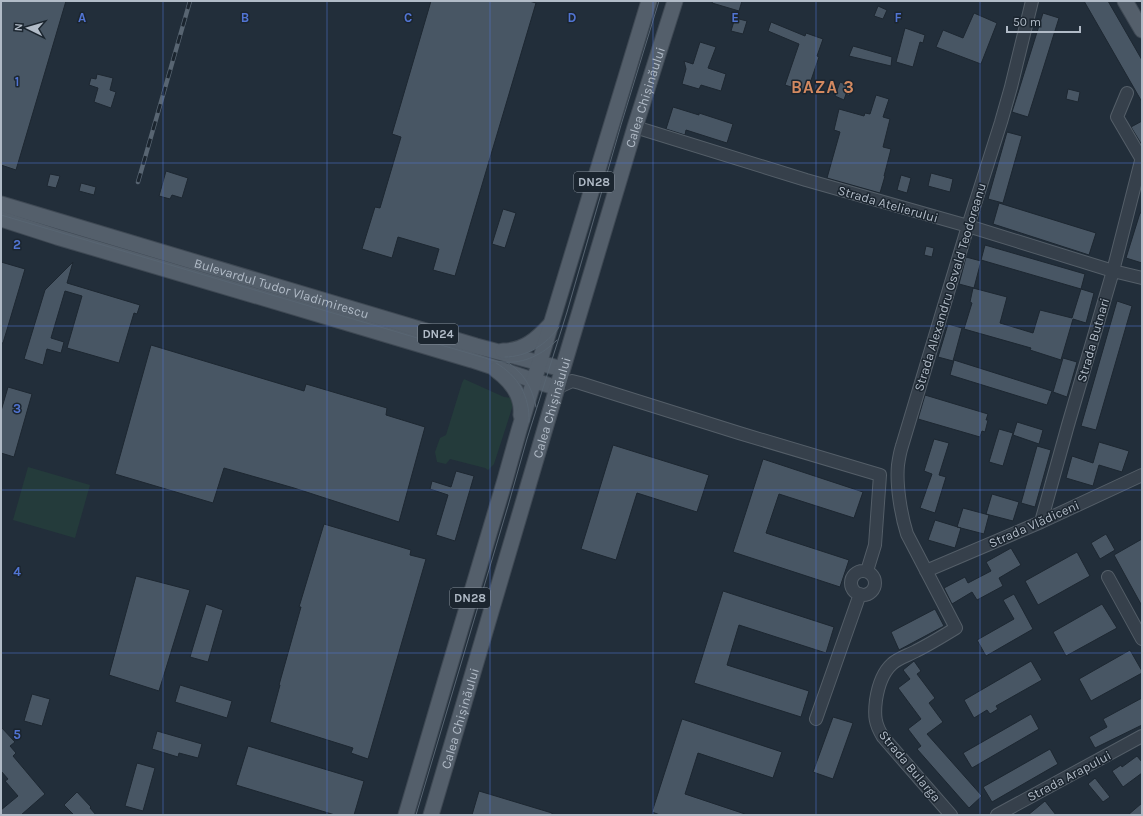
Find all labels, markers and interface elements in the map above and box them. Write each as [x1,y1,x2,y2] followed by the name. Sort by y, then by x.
[8,8,48,48] north arrow
[1007,8,1080,34] scale bar
[78,10,86,25] text: A
[241,10,249,25] text: B
[404,10,412,25] text: C
[568,10,577,25] text: D
[731,10,739,25] text: E
[894,10,902,25] text: F
[1013,15,1041,29] text: 50 m
[12,23,25,32] text: N
[622,45,667,149] street label: Calea Chișinăului
[15,74,19,89] text: 1
[791,77,855,97] district label: BAZA 3
[574,172,614,192] road number: DN28
[911,181,989,393] street label: Strada Alexandru Osvald Teodoreanu
[836,182,940,226] street label: Strada Atelierului
[13,237,21,252] text: 2
[193,255,371,321] street label: Bulevardul Tudor Vladimirescu
[1074,296,1112,384] street label: Strada Butnari
[418,324,458,344] road number: DN24
[529,355,573,460] street label: Calea Chișinăului
[13,401,21,416] text: 3
[986,497,1082,551] street label: Strada Vlădiceni
[13,564,21,579] text: 4
[450,588,490,608] road number: DN28
[438,666,482,770] street label: Calea Chișinăului
[13,727,21,742] text: 5
[876,727,944,805] street label: Strada Bularga
[1025,748,1113,804] street label: Strada Arapului

